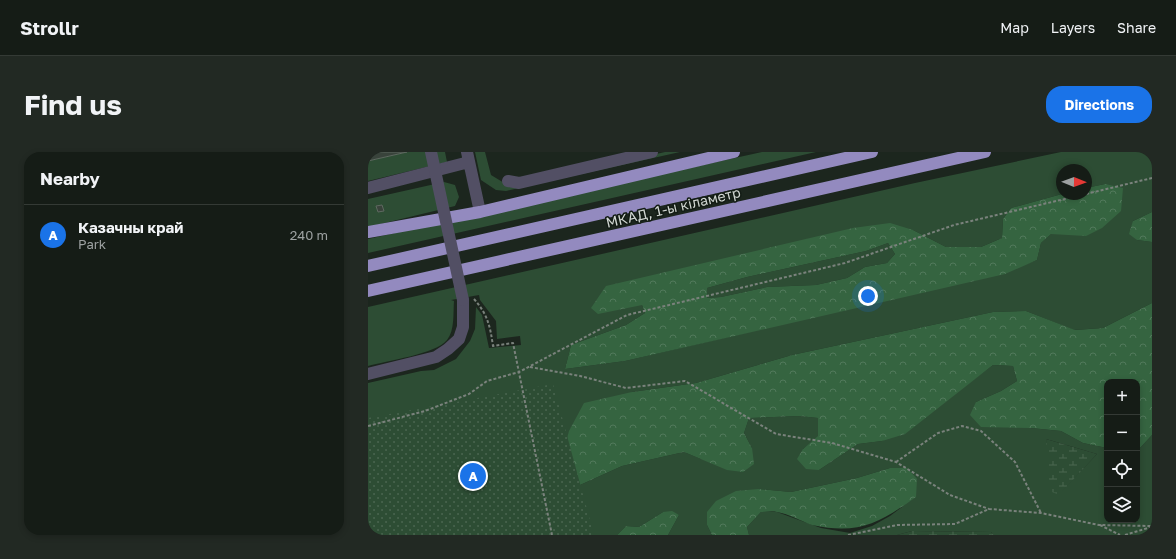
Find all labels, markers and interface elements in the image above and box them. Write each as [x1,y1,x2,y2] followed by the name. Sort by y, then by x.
[20,16,79,39] text: Strollr
[1000,19,1029,36] text: Map
[1051,19,1095,36] text: Layers
[1117,19,1156,36] text: Share
[1046,86,1152,123] button: Directions
[24,88,122,121] text: Find us
[1056,164,1092,200] north arrow
[40,168,100,189] text: Nearby
[604,183,742,231] street label: МКАД, 1-ы кіламетр
[78,218,183,236] text: Казачны край
[48,227,58,243] text: A
[290,227,328,243] text: 240 m
[78,236,106,252] text: Park
[858,286,878,306] your location
[1104,379,1140,523] map controls
[1104,379,1140,415] button: +
[1104,415,1140,451] button: −
[1104,451,1140,487] button: locate
[460,461,486,491] pin: A
[1104,487,1140,523] button: layers

